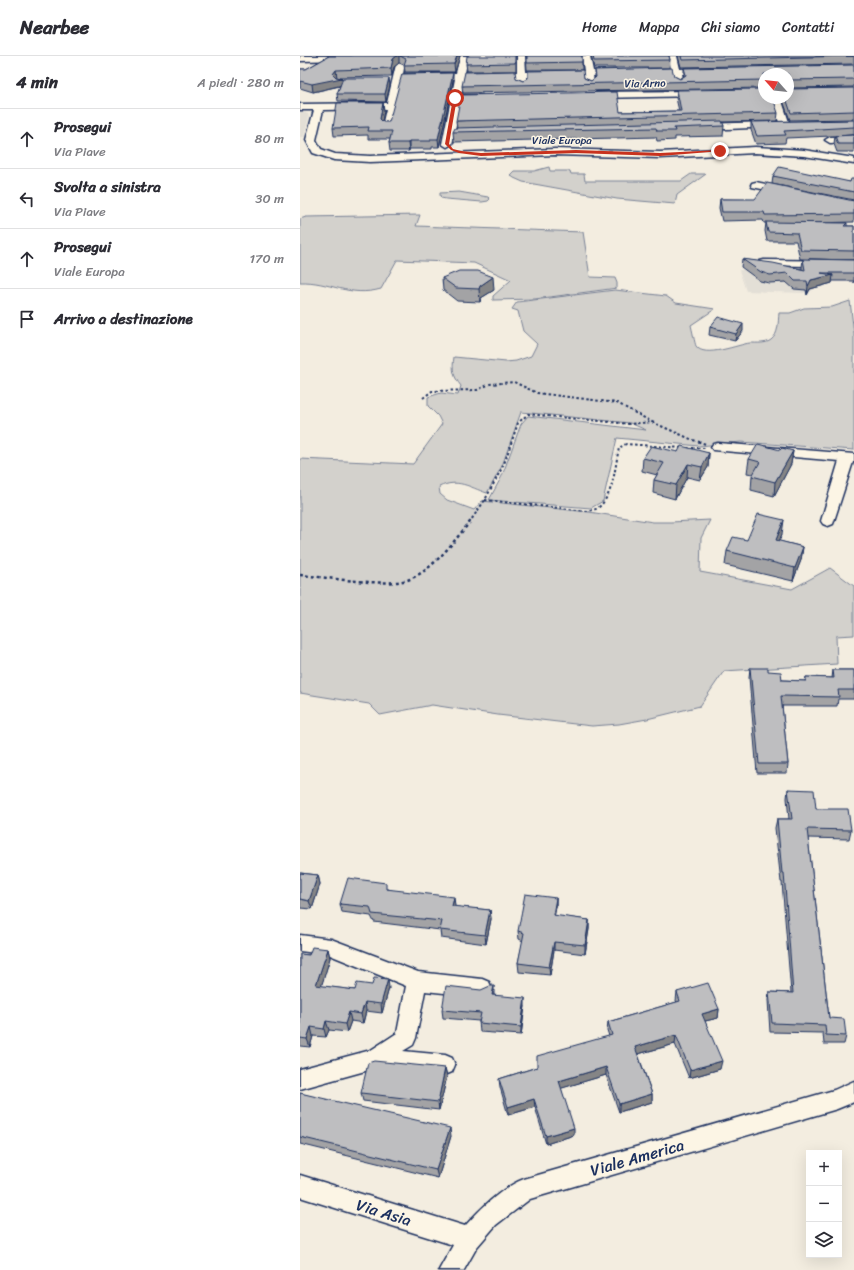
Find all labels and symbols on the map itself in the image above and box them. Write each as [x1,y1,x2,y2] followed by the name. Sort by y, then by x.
[758,68,794,104] north arrow
[624,74,666,93] street label: Via Arno
[446,89,464,107] route start
[532,131,592,150] street label: Viale Europa
[711,142,729,160] route end
[587,1130,687,1185] street label: Viale America
[353,1190,415,1235] street label: Via Asia

